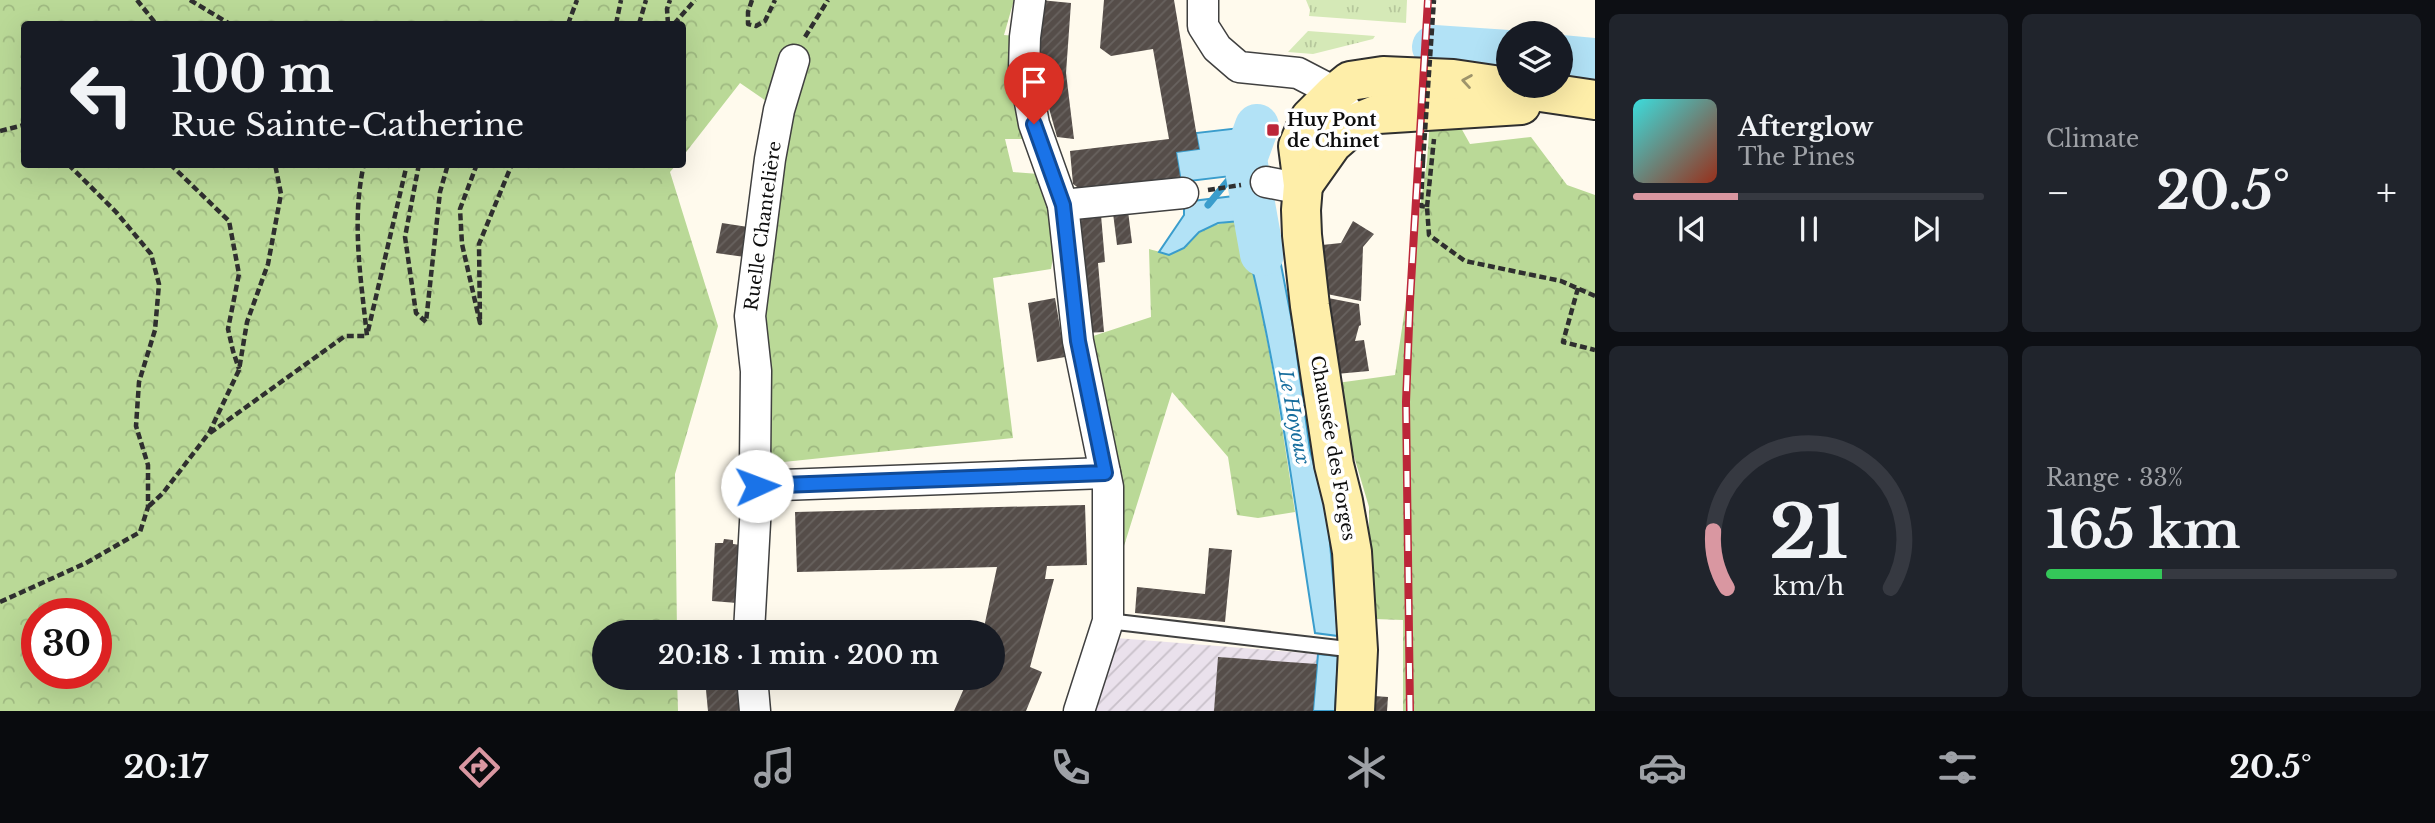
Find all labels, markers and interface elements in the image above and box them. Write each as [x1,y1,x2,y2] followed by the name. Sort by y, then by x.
[1496,21,1573,98] map controls
[1496,21,1573,98] button: layers
[171,44,334,105] text: 100 m
[56,49,147,140] icon: left
[1004,52,1064,124] pin
[1015,63,1053,101] icon: arrive
[1461,74,1473,89] one-way arrow
[171,105,524,145] text: Rue Sainte-Catherine
[1287,109,1380,152] place label: Huy Pont de Chinet
[1738,111,1874,143] text: Afterglow
[1265,122,1281,138] marker: Huy Pont de Chinet
[2046,125,2139,153] text: Climate
[740,140,786,312] street label: Ruelle Chantelière
[1738,143,1855,171] text: The Pines
[2156,159,2290,223] text: 20.5°
[2046,169,2070,216] text: −
[2376,169,2397,216] text: +
[1673,210,1711,248] icon: previous
[1790,210,1828,248] icon: pause
[1907,210,1945,248] icon: next
[1306,354,1360,542] street label: Chaussée des Forges
[1273,367,1314,466] water label: Le Hoyoux
[720,449,794,523] position arrow
[2046,464,2183,492] text: Range · 33%
[1769,487,1848,578] text: 21
[2046,498,2241,562] text: 165 km
[1773,570,1844,601] text: km/h
[21,598,112,689] speed limit sign: 30
[658,639,939,671] text: 20:18 · 1 min · 200 m
[455,743,504,792] icon: directions
[750,743,799,792] icon: music
[1046,743,1095,792] icon: phone
[1342,743,1391,792] icon: climate
[1638,743,1687,792] icon: car
[1933,743,1982,792] icon: filters
[123,747,208,787] text: 20:17
[2229,747,2312,787] text: 20.5°

